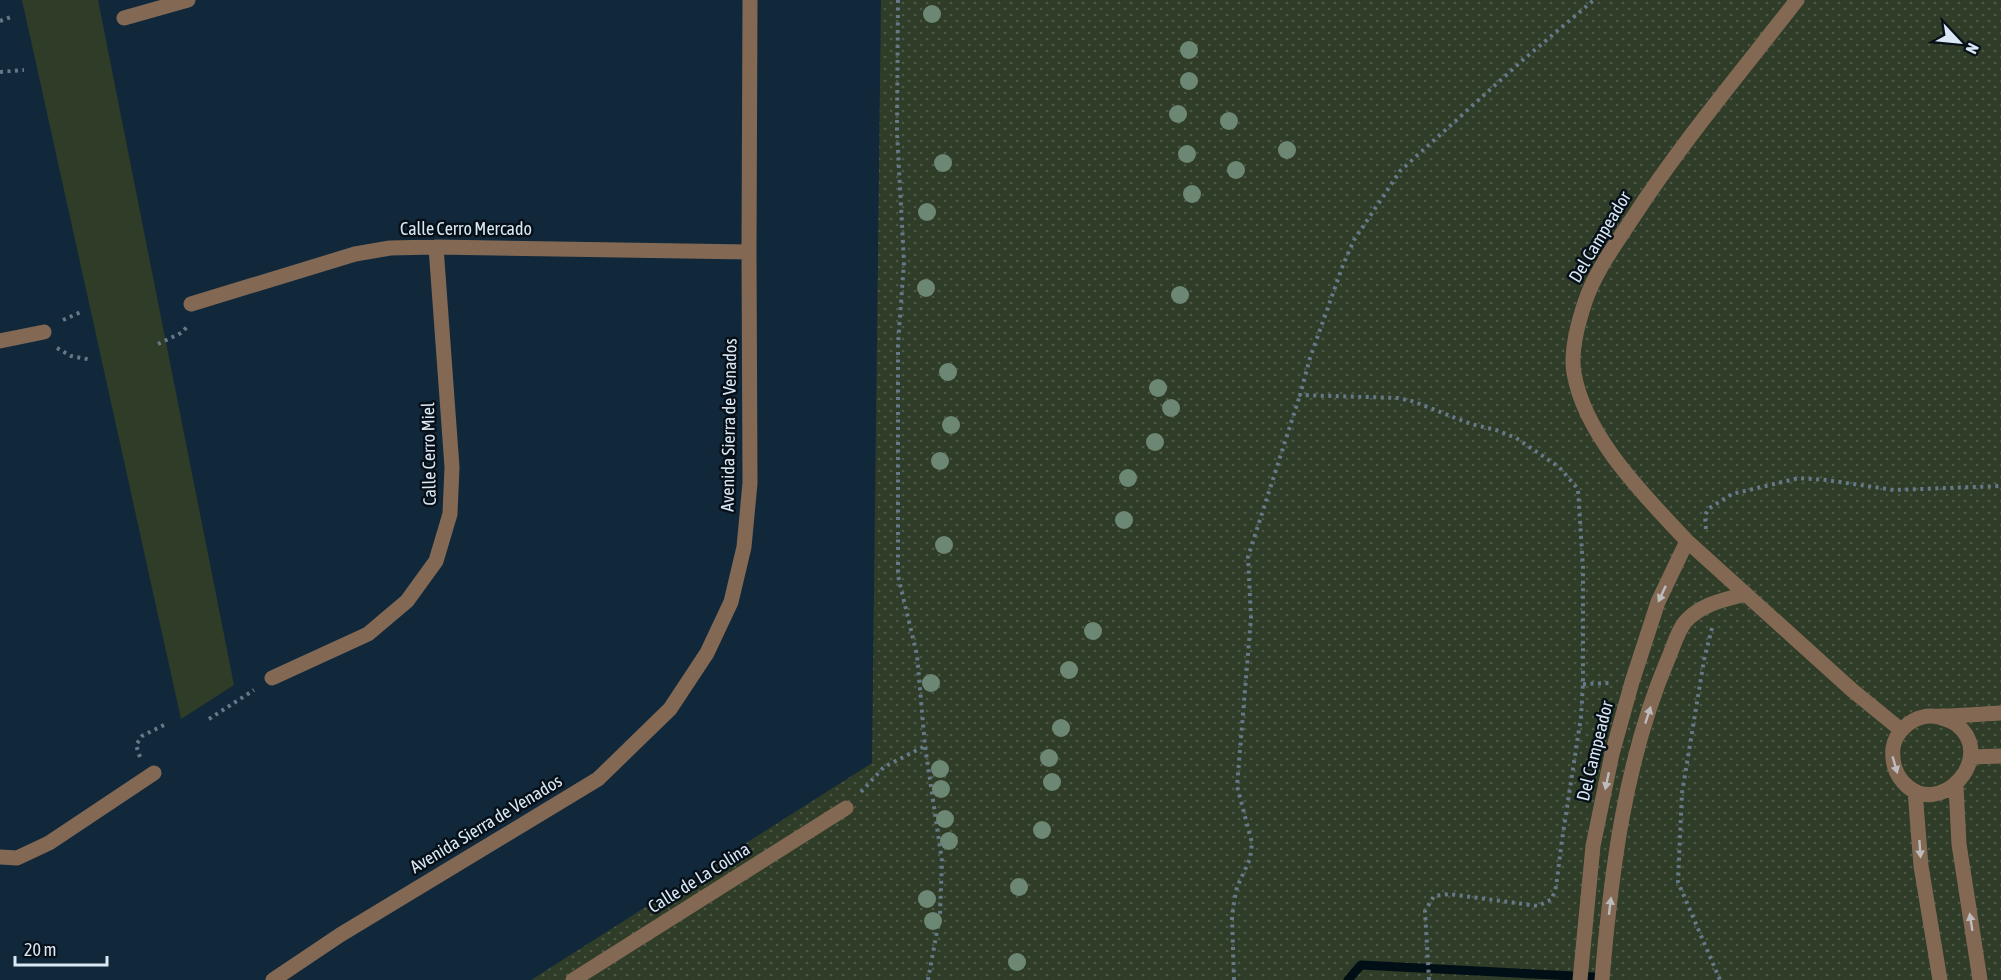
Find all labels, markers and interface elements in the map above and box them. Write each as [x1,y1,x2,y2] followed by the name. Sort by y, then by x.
[1929,12,1989,72] north arrow
[1962,40,1983,57] text: N
[1564,187,1635,286] street label: Del Campeador
[400,218,532,239] street label: Calle Cerro Mercado
[716,338,741,512] street label: Avenida Sierra de Venados
[417,402,440,506] street label: Calle Cerro Miel
[1657,586,1666,603] one-way arrow
[1572,698,1617,803] street label: Del Campeador
[1644,706,1653,724] one-way arrow
[1891,756,1900,774] one-way arrow
[406,770,566,877] street label: Avenida Sierra de Venados
[1601,772,1611,790] one-way arrow
[644,838,753,917] street label: Calle de La Colina
[1915,840,1924,859] one-way arrow
[1606,897,1615,916] one-way arrow
[1966,913,1975,932] one-way arrow
[15,929,106,967] scale bar
[24,939,56,960] text: 20 m

